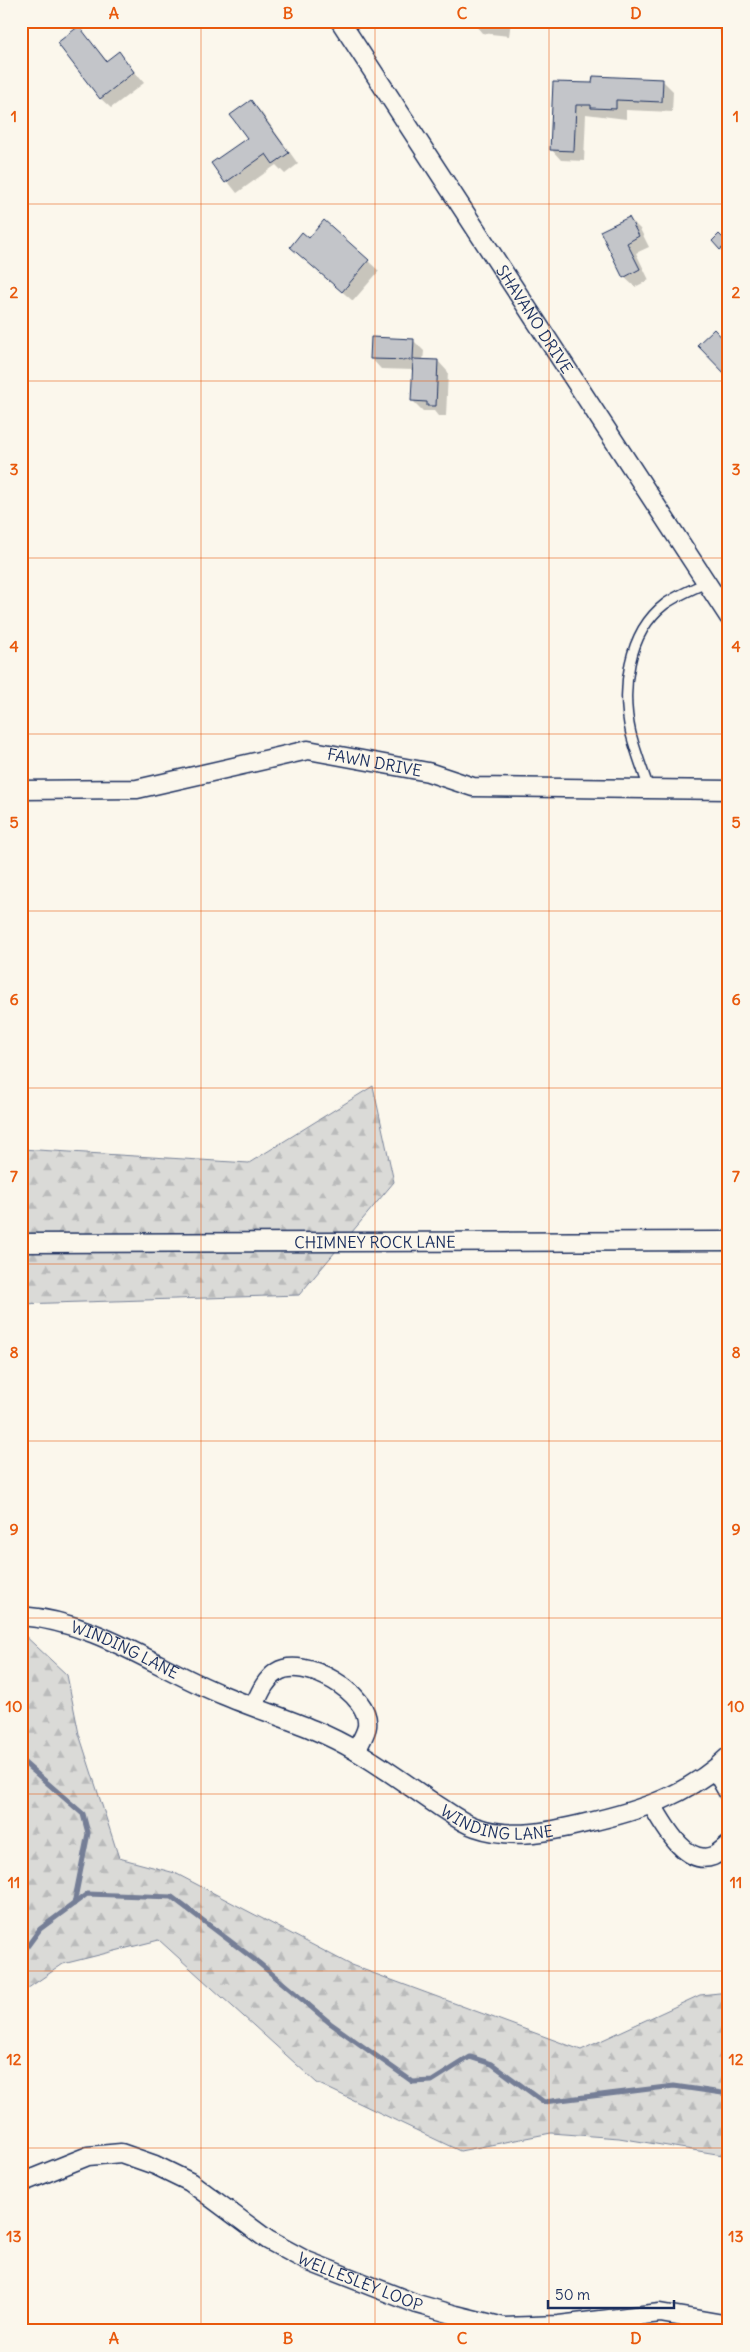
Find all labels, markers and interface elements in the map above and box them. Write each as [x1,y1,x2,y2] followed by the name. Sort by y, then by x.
[109,3,119,23] text: A
[283,3,294,23] text: B
[457,3,468,23] text: C
[630,3,642,23] text: D
[11,106,17,126] text: 1
[733,106,739,126] text: 1
[492,261,577,377] street label: SHAVANO DRIVE
[10,282,19,302] text: 2
[732,282,741,302] text: 2
[9,459,19,479] text: 3
[731,459,741,479] text: 3
[9,636,19,656] text: 4
[731,636,741,656] text: 4
[326,744,423,781] street label: FAWN DRIVE
[9,812,19,832] text: 5
[731,812,741,832] text: 5
[9,989,19,1009] text: 6
[731,989,741,1009] text: 6
[10,1166,18,1186] text: 7
[732,1166,740,1186] text: 7
[294,1232,456,1252] street label: CHIMNEY ROCK LANE
[9,1342,19,1362] text: 8
[731,1342,741,1362] text: 8
[9,1519,19,1539] text: 9
[731,1519,741,1539] text: 9
[69,1616,182,1683] street label: WINDING LANE
[6,1696,22,1716] text: 10
[728,1696,744,1716] text: 10
[437,1800,555,1844] street label: WINDING LANE
[8,1872,20,1892] text: 11
[730,1872,742,1892] text: 11
[6,2049,22,2069] text: 12
[728,2049,744,2069] text: 12
[6,2226,22,2246] text: 13
[728,2226,744,2246] text: 13
[294,2248,425,2315] street label: WELLESLEY LOOP
[548,2277,674,2309] scale bar
[555,2285,590,2304] text: 50 m
[109,2328,119,2348] text: A
[283,2328,294,2348] text: B
[457,2328,468,2348] text: C
[630,2328,642,2348] text: D

